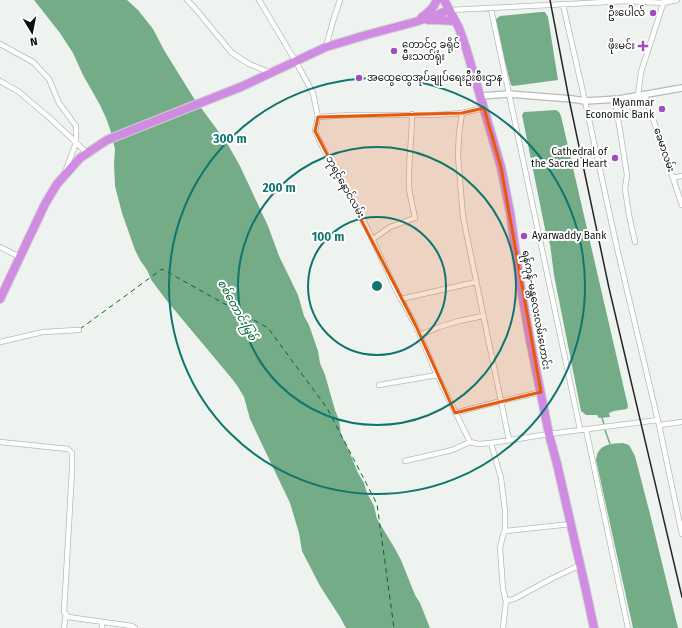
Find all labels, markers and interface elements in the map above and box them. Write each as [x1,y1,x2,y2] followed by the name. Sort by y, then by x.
[608,5,645,21] place label: ဦးပေါလ်
[648,8,658,18] marker: ဦးပေါလ်
[12,12,52,52] north arrow
[29,34,38,48] text: N
[402,37,460,65] place label: တောင်ငူ ခရိုင် မီးသတ်ရုံး
[608,38,635,54] place label: ဖိုးမင်း
[638,41,648,51] marker: ဖိုးမင်း
[389,46,399,56] marker: တောင်ငူ ခရိုင် မီးသတ်ရုံး
[367,70,503,86] place label: အထွေထွေအုပ်ချုပ်ရေးဦးစီးဌာန
[354,73,364,83] marker: အထွေထွေအုပ်ချုပ်ရေးဦးစီးဌာန
[585,97,655,121] place label: Myanmar Economic Bank
[657,104,667,114] marker: Myanmar Economic Bank
[651,126,679,174] street label: ခေမာလမ်း
[212,132,247,146] text: 300 m
[531,146,608,170] place label: Cathedral of the Sacred Heart
[321,153,369,221] street label: ဘုရင့်နောင်လမ်း
[610,153,620,163] marker: Cathedral of the Sacred Heart
[262,181,296,195] text: 200 m
[312,230,344,244] text: 100 m
[532,230,607,242] place label: Ayarwaddy Bank
[519,231,529,241] marker: Ayarwaddy Bank
[518,249,554,371] street label: ရန်ကုန်-မန္တလေးလမ်းဟောင်း
[212,276,261,345] water label: စစ်တောင်းမြစ်
[370,279,384,293] centre of rings

